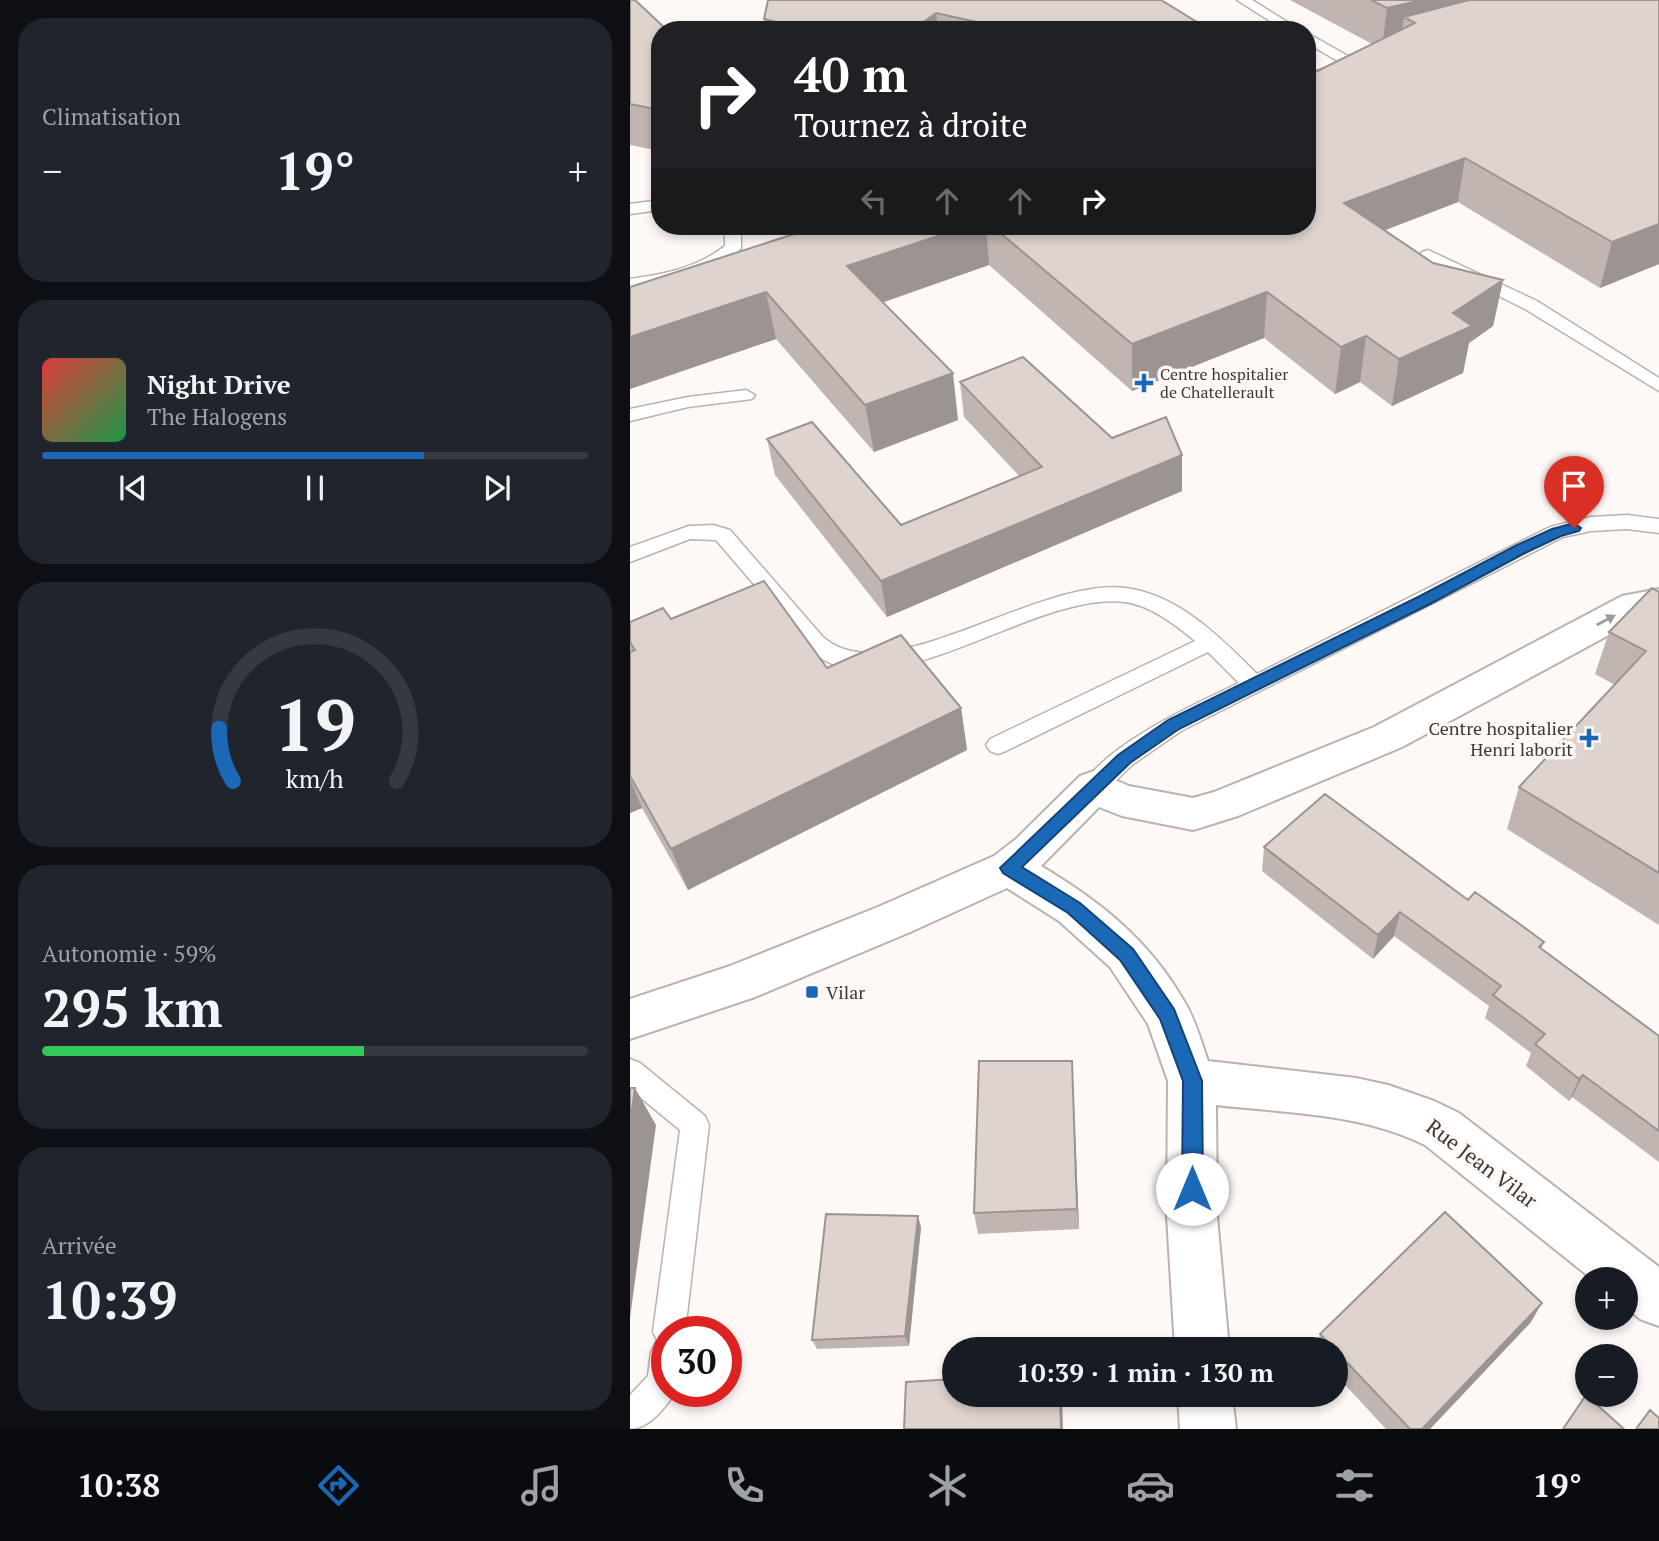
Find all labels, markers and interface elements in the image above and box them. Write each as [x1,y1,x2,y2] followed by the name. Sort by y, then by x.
[794,41,908,106] text: 40 m
[679,49,770,140] icon: right
[42,101,181,132] text: Climatisation
[794,104,1028,146] text: Tournez à droite
[275,136,355,205] text: 19°
[42,146,62,196] text: −
[568,146,588,196] text: +
[855,182,893,220] icon: left
[928,182,966,220] icon: ahead
[1001,182,1039,220] icon: ahead
[1074,182,1112,220] icon: right
[1160,363,1289,403] place label: Centre hospitalier de Chatellerault
[147,367,291,401] text: Night Drive
[1134,373,1154,393] marker: Centre hospitalier de Chatellerault
[147,401,287,432] text: The Halogens
[1544,456,1604,528] pin
[1555,467,1593,505] icon: arrive
[114,469,152,507] icon: previous
[296,469,334,507] icon: pause
[478,469,516,507] icon: next
[1596,615,1616,626] one-way arrow
[274,675,356,772] text: 19
[1429,716,1573,761] place label: Centre hospitalier Henri laborit
[1579,728,1599,748] marker: Centre hospitalier Henri laborit
[286,761,344,794] text: km/h
[42,938,217,969] text: Autonomie · 59%
[42,973,223,1042] text: 295 km
[826,980,865,1004] place label: Vilar
[804,984,820,1000] marker: Vilar
[1421,1112,1543,1214] street label: Rue Jean Vilar
[1155,1152,1229,1226] position arrow
[42,1230,117,1261] text: Arrivée
[42,1265,177,1334] text: 10:39
[1575,1267,1638,1407] map controls
[1575,1267,1638,1330] button: +
[651,1316,742,1407] speed limit sign: 30
[1575,1344,1638,1407] button: −
[1016,1355,1274,1389] text: 10:39 · 1 min · 130 m
[314,1461,363,1510] icon: directions
[517,1461,566,1510] icon: music
[720,1461,769,1510] icon: phone
[923,1461,972,1510] icon: climate
[1126,1461,1175,1510] icon: car
[1330,1461,1379,1510] icon: filters
[77,1464,160,1506] text: 10:38
[1533,1464,1582,1506] text: 19°

